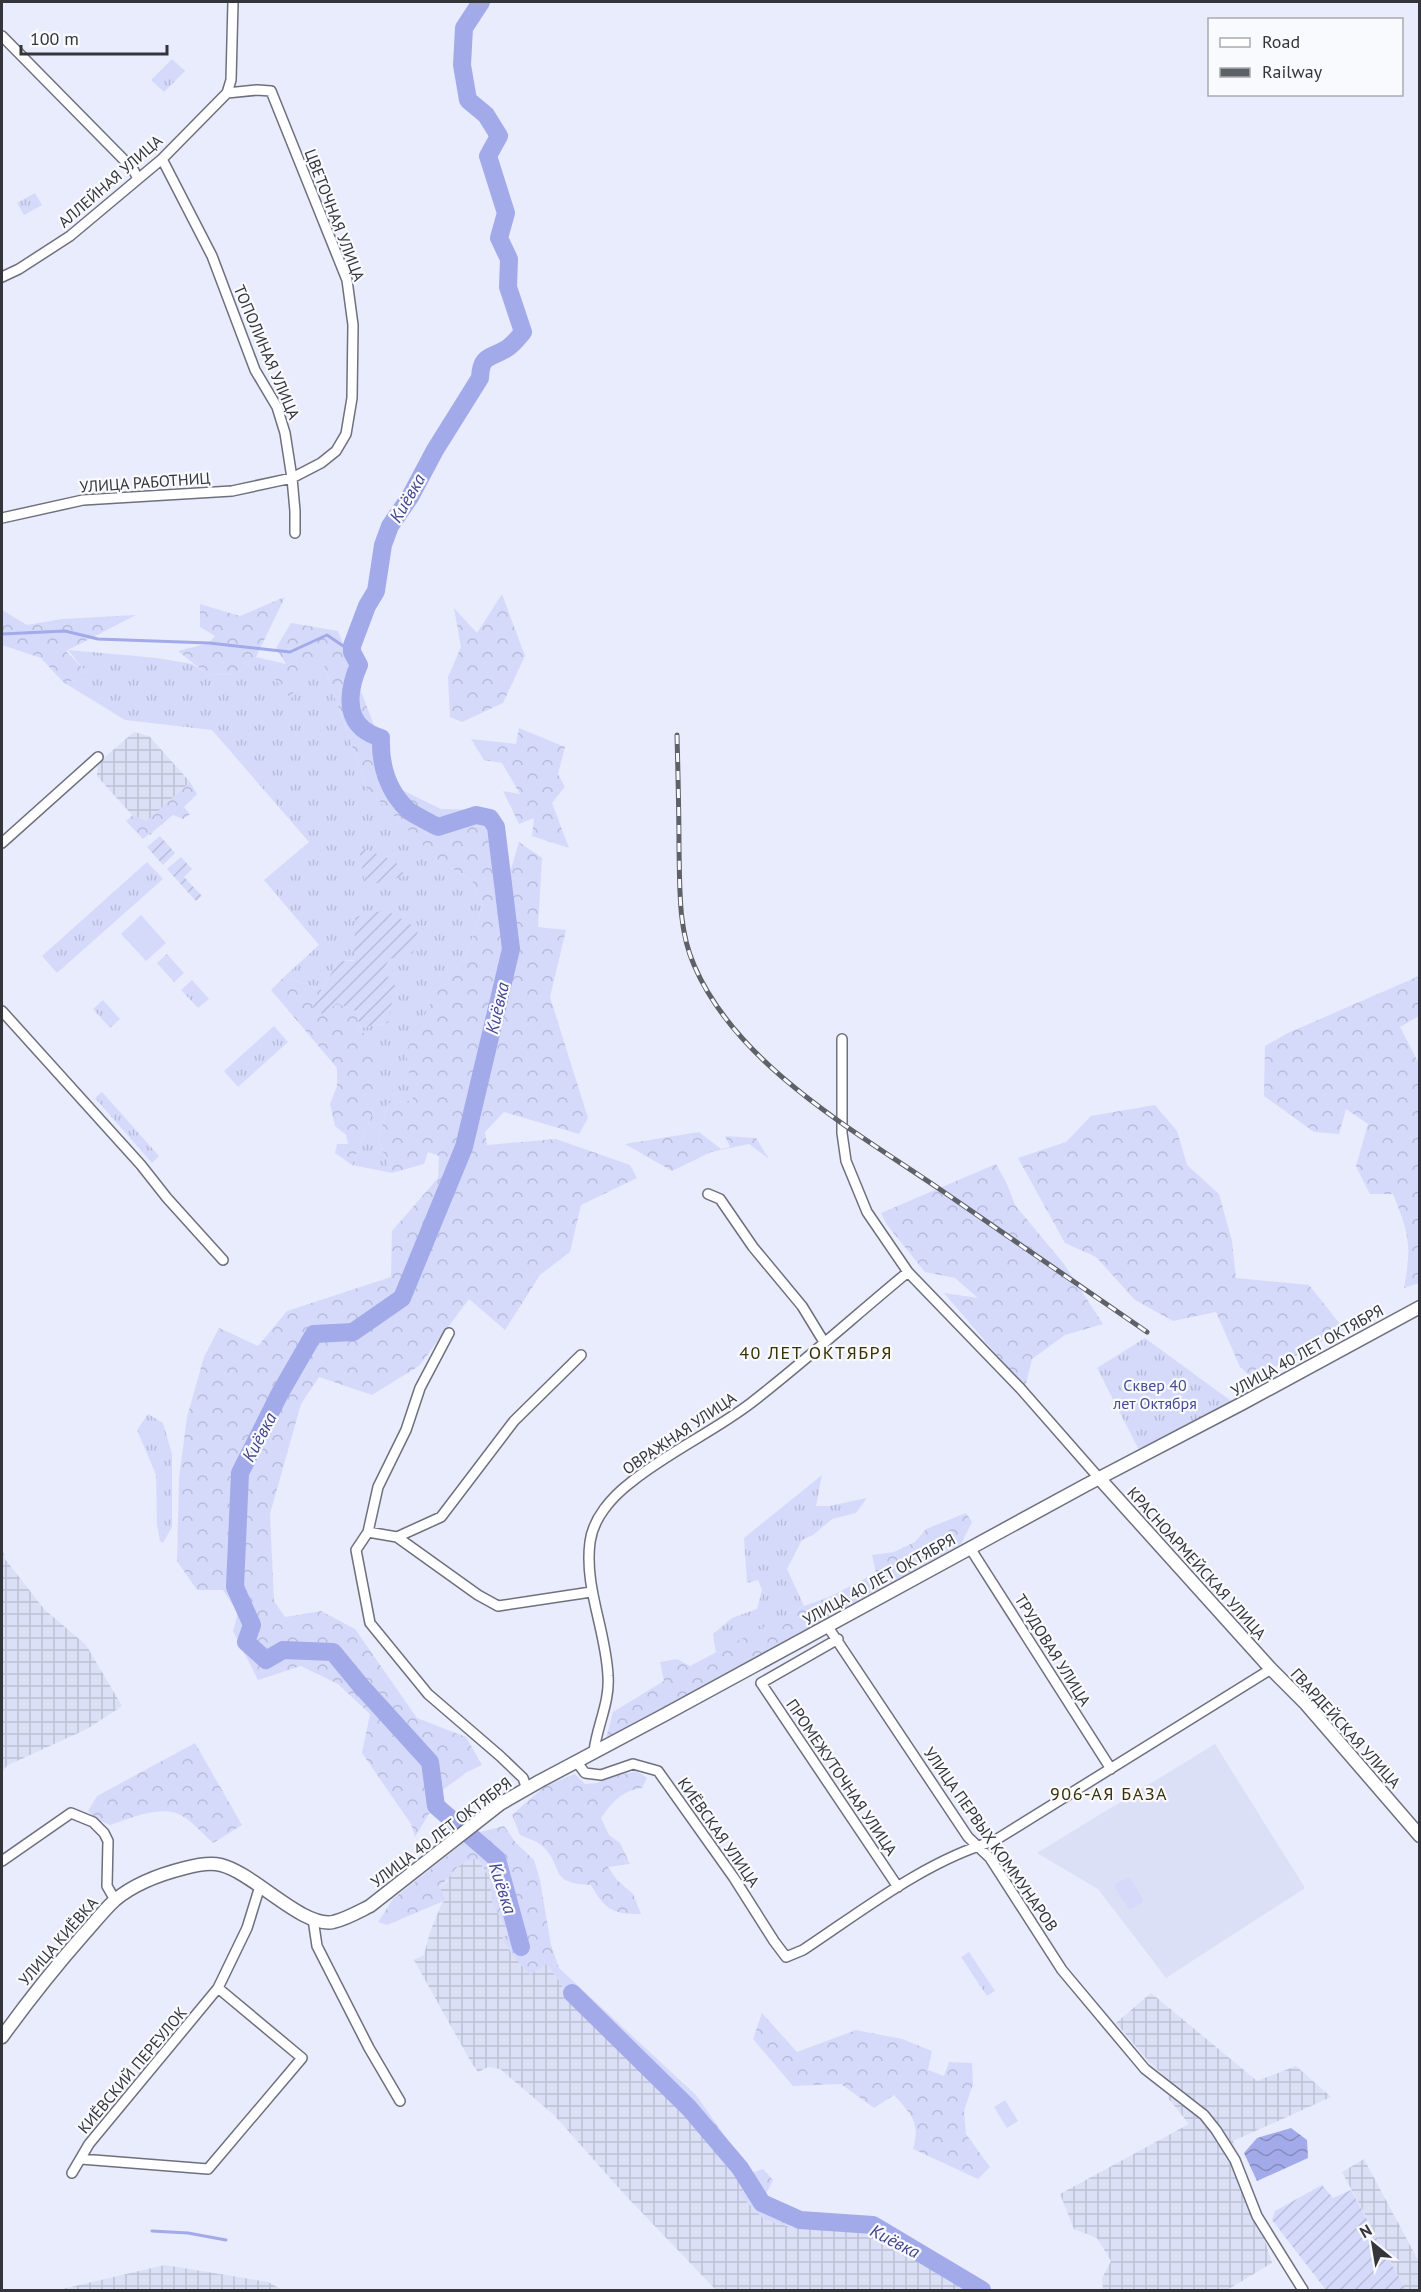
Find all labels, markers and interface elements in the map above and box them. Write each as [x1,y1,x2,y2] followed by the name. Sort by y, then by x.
[21,18,166,56] scale bar
[1208,18,1403,96] legend
[30,27,79,50] text: 100 m
[1262,30,1300,53] text: Road
[1262,60,1323,83] text: Railway
[54,130,167,232] street label: АЛЛЕЙНАЯ УЛИЦА
[301,146,370,285] street label: ЦВЕТОЧНАЯ УЛИЦА
[230,282,305,423] street label: ТОПОЛИНАЯ УЛИЦА
[79,467,211,497] street label: УЛИЦА РАБОТНИЦ
[384,469,430,527] water label: Киёвка
[480,980,514,1036] water label: Киёвка
[1227,1300,1387,1400] street label: УЛИЦА 40 ЛЕТ ОКТЯБРЯ
[739,1341,893,1364] district label: 40 ЛЕТ ОКТЯБРЯ
[1112,1375,1197,1413] park label: Сквер 40 лет Октября
[618,1387,740,1479] street label: ОВРАЖНАЯ УЛИЦА
[237,1408,282,1466] water label: Киёвка
[1123,1483,1271,1644] street label: КРАСНОАРМЕЙСКАЯ УЛИЦА
[799,1529,959,1629] street label: УЛИЦА 40 ЛЕТ ОКТЯБРЯ
[1011,1590,1096,1710] street label: ТРУДОВАЯ УЛИЦА
[1287,1664,1406,1793] street label: ГВАРДЕЙСКАЯ УЛИЦА
[782,1695,902,1860] street label: ПРОМЕЖУТОЧНАЯ УЛИЦА
[920,1743,1062,1935] street label: УЛИЦА ПЕРВЫХ КОММУНАРОВ
[367,1772,515,1892] street label: УЛИЦА 40 ЛЕТ ОКТЯБРЯ
[674,1773,765,1891] street label: КИЁВСКАЯ УЛИЦА
[1050,1782,1168,1805] district label: 906-АЯ БАЗА
[484,1859,522,1917] water label: Киёвка
[14,1892,102,1989] street label: УЛИЦА КИЁВКА
[73,2002,191,2137] street label: КИЁВСКИЙ ПЕРЕУЛОК
[1343,2214,1403,2274] north arrow
[866,2219,924,2263] water label: Киёвка
[1356,2220,1375,2242] text: N

